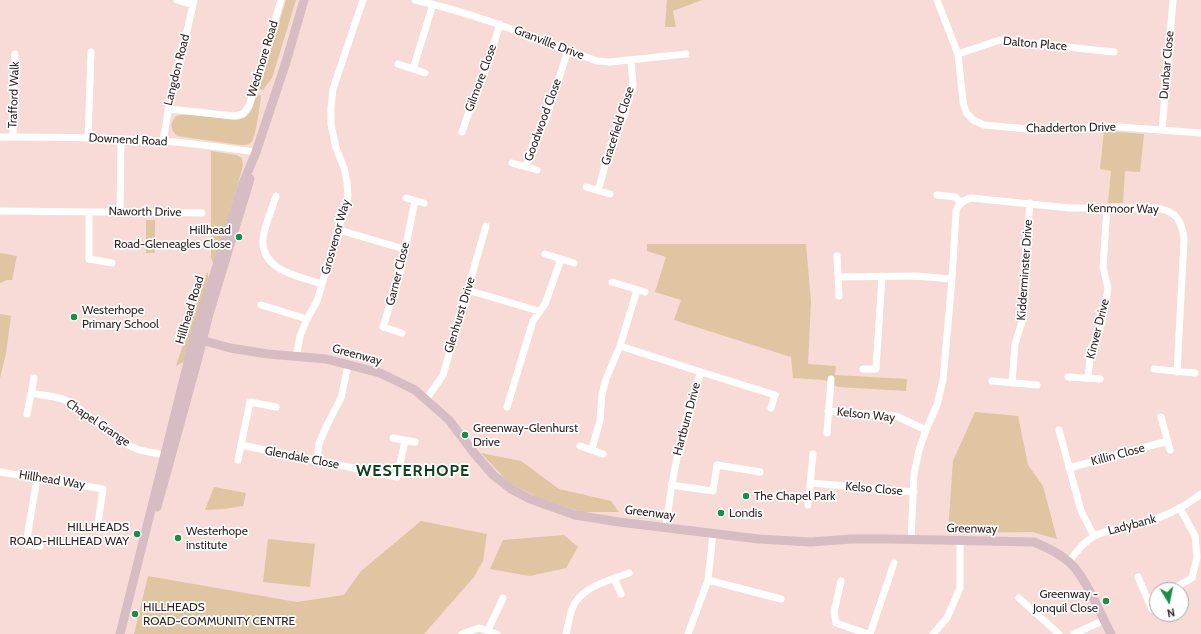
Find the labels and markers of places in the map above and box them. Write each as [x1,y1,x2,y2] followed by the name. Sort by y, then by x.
[114,223,231,251] place label: Hillhead Road-Gleneagles Close
[234,232,244,242] marker: Hillhead Road-Gleneagles Close
[82,303,159,331] place label: Westerhope Primary School
[69,312,79,322] marker: Westerhope Primary School
[473,421,578,449] place label: Greenway-Glenhurst Drive
[460,430,470,440] marker: Greenway-Glenhurst Drive
[754,489,835,503] place label: The Chapel Park
[741,491,751,501] marker: The Chapel Park
[729,506,762,520] place label: Londis
[716,508,726,518] marker: Londis
[10,520,129,548] place label: HILLHEADS ROAD-HILLHEAD WAY
[186,524,248,552] place label: Westerhope institute
[132,529,142,539] marker: HILLHEADS ROAD-HILLHEAD WAY
[173,533,183,543] marker: Westerhope institute
[1033,587,1098,615] place label: Greenway - Jonquil Close
[1101,596,1111,606] marker: Greenway - Jonquil Close
[143,600,295,628] place label: HILLHEADS ROAD-COMMUNITY CENTRE
[130,609,140,619] marker: HILLHEADS ROAD-COMMUNITY CENTRE

